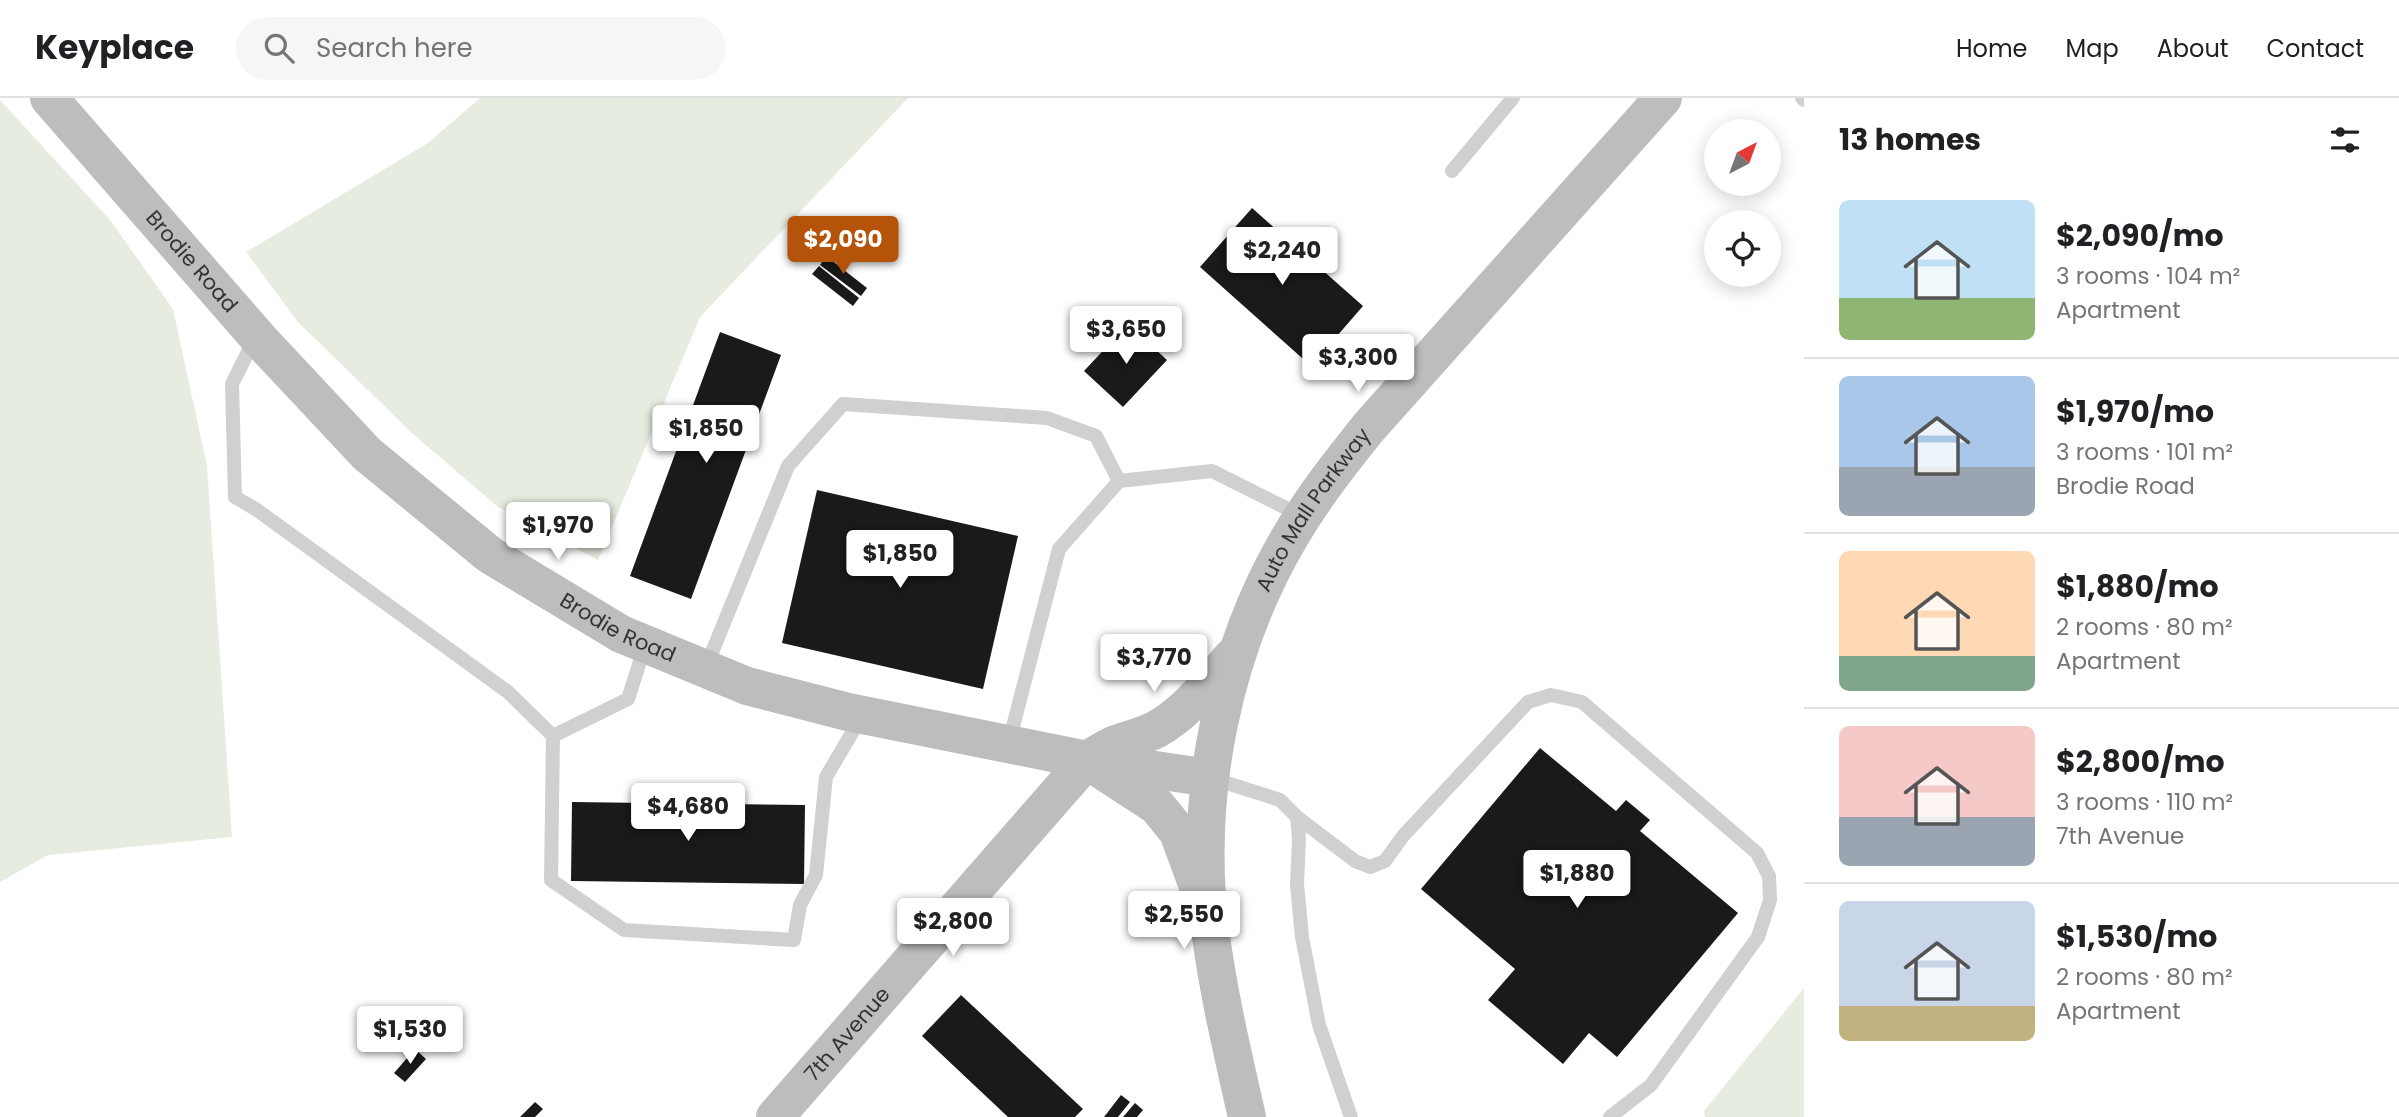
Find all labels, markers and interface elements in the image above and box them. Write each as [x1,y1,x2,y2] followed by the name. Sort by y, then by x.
[236,17,726,80] search box
[35,24,194,71] text: Keyplace
[260,29,298,67] icon: search
[316,30,473,66] text: Search here
[1956,32,2028,65] text: Home
[2066,32,2119,65] text: Map
[2157,32,2228,65] text: About
[2266,32,2364,65] text: Contact
[1839,118,1981,161] text: 13 homes
[1704,119,1782,196] north arrow
[1704,119,1781,287] map controls
[2326,121,2364,159] icon: filters
[139,204,245,318] street label: Brodie Road
[1704,210,1781,287] button: locate
[2056,214,2224,257] text: $2,090/mo
[786,216,900,276] pin: $2,090
[803,223,883,255] text: $2,090
[1225,228,1339,287] pin: $2,240
[1895,228,1979,312] icon: home
[1243,234,1321,266] text: $2,240
[2056,260,2240,292] text: 3 rooms · 104 m²
[2056,294,2181,326] text: Apartment
[1069,306,1183,366] pin: $3,650
[1086,313,1166,345] text: $3,650
[1301,334,1415,394] pin: $3,300
[1318,341,1398,373] text: $3,300
[2056,390,2214,433] text: $1,970/mo
[1895,404,1979,488] icon: home
[649,406,763,465] pin: $1,850
[668,412,744,444] text: $1,850
[1249,421,1377,596] street label: Auto Mall Parkway
[2056,436,2233,468] text: 3 rooms · 101 m²
[2056,470,2195,502] text: Brodie Road
[501,503,615,562] pin: $1,970
[522,509,594,541] text: $1,970
[843,531,957,590] pin: $1,850
[862,537,938,569] text: $1,850
[2056,565,2219,608] text: $1,880/mo
[1895,579,1979,663] icon: home
[555,586,680,669] street label: Brodie Road
[2056,611,2233,643] text: 2 rooms · 80 m²
[1097,634,1211,694] pin: $3,770
[1116,641,1192,673] text: $3,770
[2056,645,2181,677] text: Apartment
[2056,740,2225,783] text: $2,800/mo
[1895,754,1979,838] icon: home
[631,784,745,843] pin: $4,680
[2056,786,2233,818] text: 3 rooms · 110 m²
[647,790,729,822] text: $4,680
[2056,820,2184,852] text: 7th Avenue
[1520,850,1634,910] pin: $1,880
[1539,857,1615,889] text: $1,880
[1127,892,1241,951] pin: $2,550
[896,898,1010,958] pin: $2,800
[1144,898,1224,930] text: $2,550
[913,905,993,937] text: $2,800
[2056,915,2217,958] text: $1,530/mo
[1895,929,1979,1013] icon: home
[2056,961,2233,993] text: 2 rooms · 80 m²
[798,980,896,1087] street label: 7th Avenue
[2056,995,2181,1027] text: Apartment
[353,1006,467,1066] pin: $1,530
[373,1013,447,1045] text: $1,530

